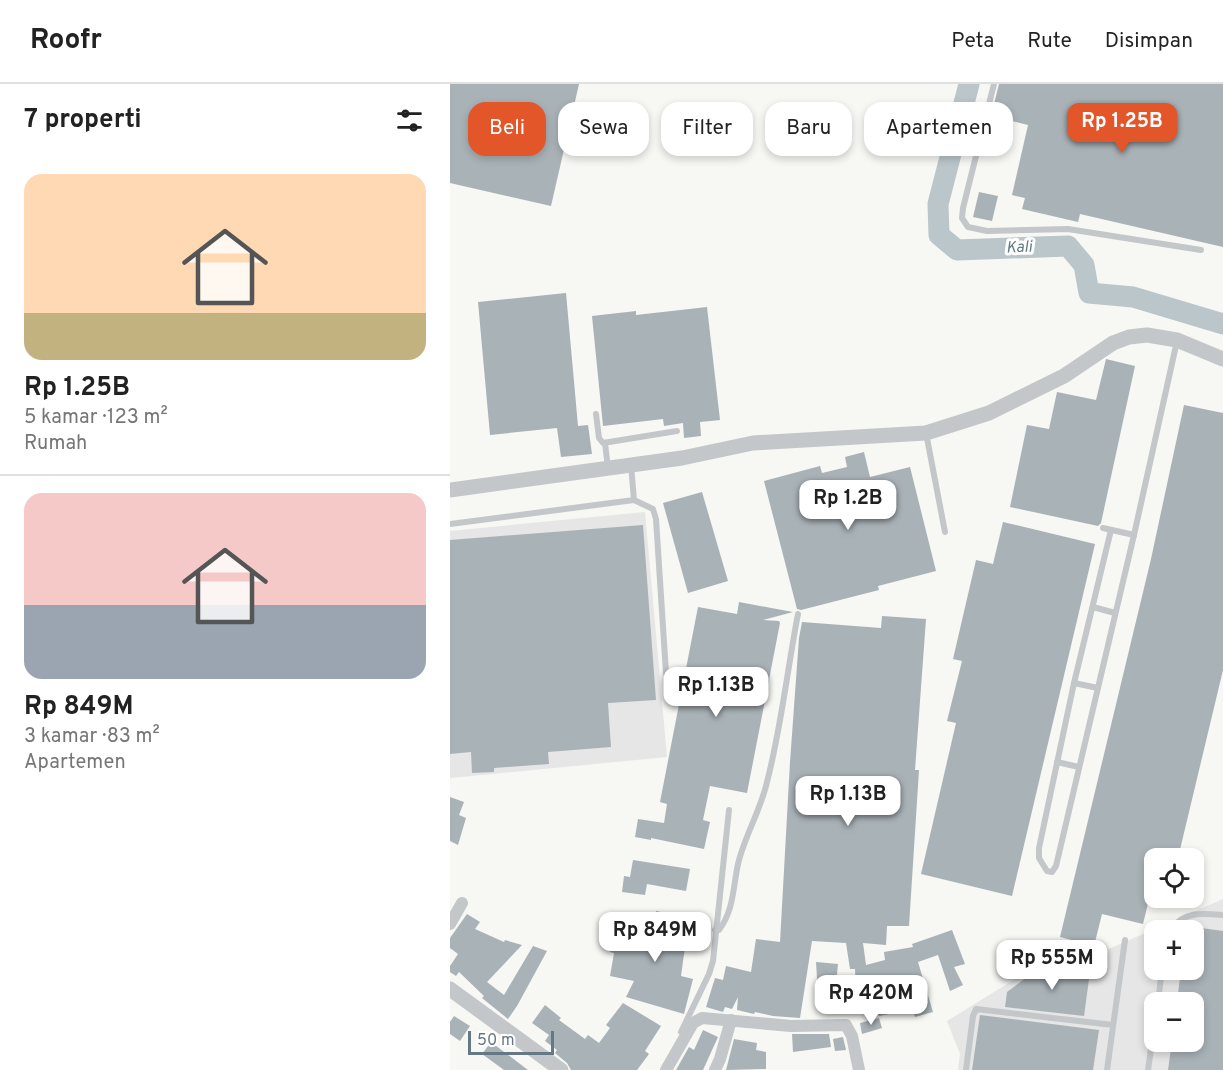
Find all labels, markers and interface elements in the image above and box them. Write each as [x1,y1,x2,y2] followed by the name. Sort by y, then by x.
[30,23,102,59] text: Roofr
[951,28,994,55] text: Peta
[1027,28,1072,55] text: Rute
[1105,28,1193,55] text: Disimpan
[468,102,546,156] chip: Beli
[558,102,649,156] chip: Sewa
[661,102,753,156] chip: Filter
[765,102,852,156] chip: Baru
[864,102,1013,156] chip: Apartemen
[1060,103,1184,154] pin: Rp 1.25B
[24,104,142,137] text: 7 properti
[393,104,426,137] icon: filters
[1081,109,1163,135] text: Rp 1.25B
[171,213,279,321] icon: home
[1006,238,1033,258] water label: Kali
[24,372,130,405] text: Rp 1.25B
[24,405,168,431] text: 5 kamar · 123 m²
[24,431,87,457] text: Rumah
[793,480,903,531] pin: Rp 1.2B
[813,486,883,512] text: Rp 1.2B
[171,532,279,640] icon: home
[654,667,778,718] pin: Rp 1.13B
[677,673,755,699] text: Rp 1.13B
[24,691,134,724] text: Rp 849M
[24,724,160,750] text: 3 kamar · 83 m²
[24,750,126,776] text: Apartemen
[786,776,910,827] pin: Rp 1.13B
[809,782,887,808] text: Rp 1.13B
[1144,848,1204,1052] map controls
[1144,848,1204,908] button: locate
[600,912,710,963] pin: Rp 849M
[613,918,697,944] text: Rp 849M
[1144,920,1204,980] button: +
[997,940,1107,991] pin: Rp 555M
[1010,946,1094,972] text: Rp 555M
[816,975,926,1026] pin: Rp 420M
[829,981,913,1007] text: Rp 420M
[1144,992,1204,1052] button: −
[468,1028,554,1056] scale bar
[477,1031,515,1051] text: 50 m

